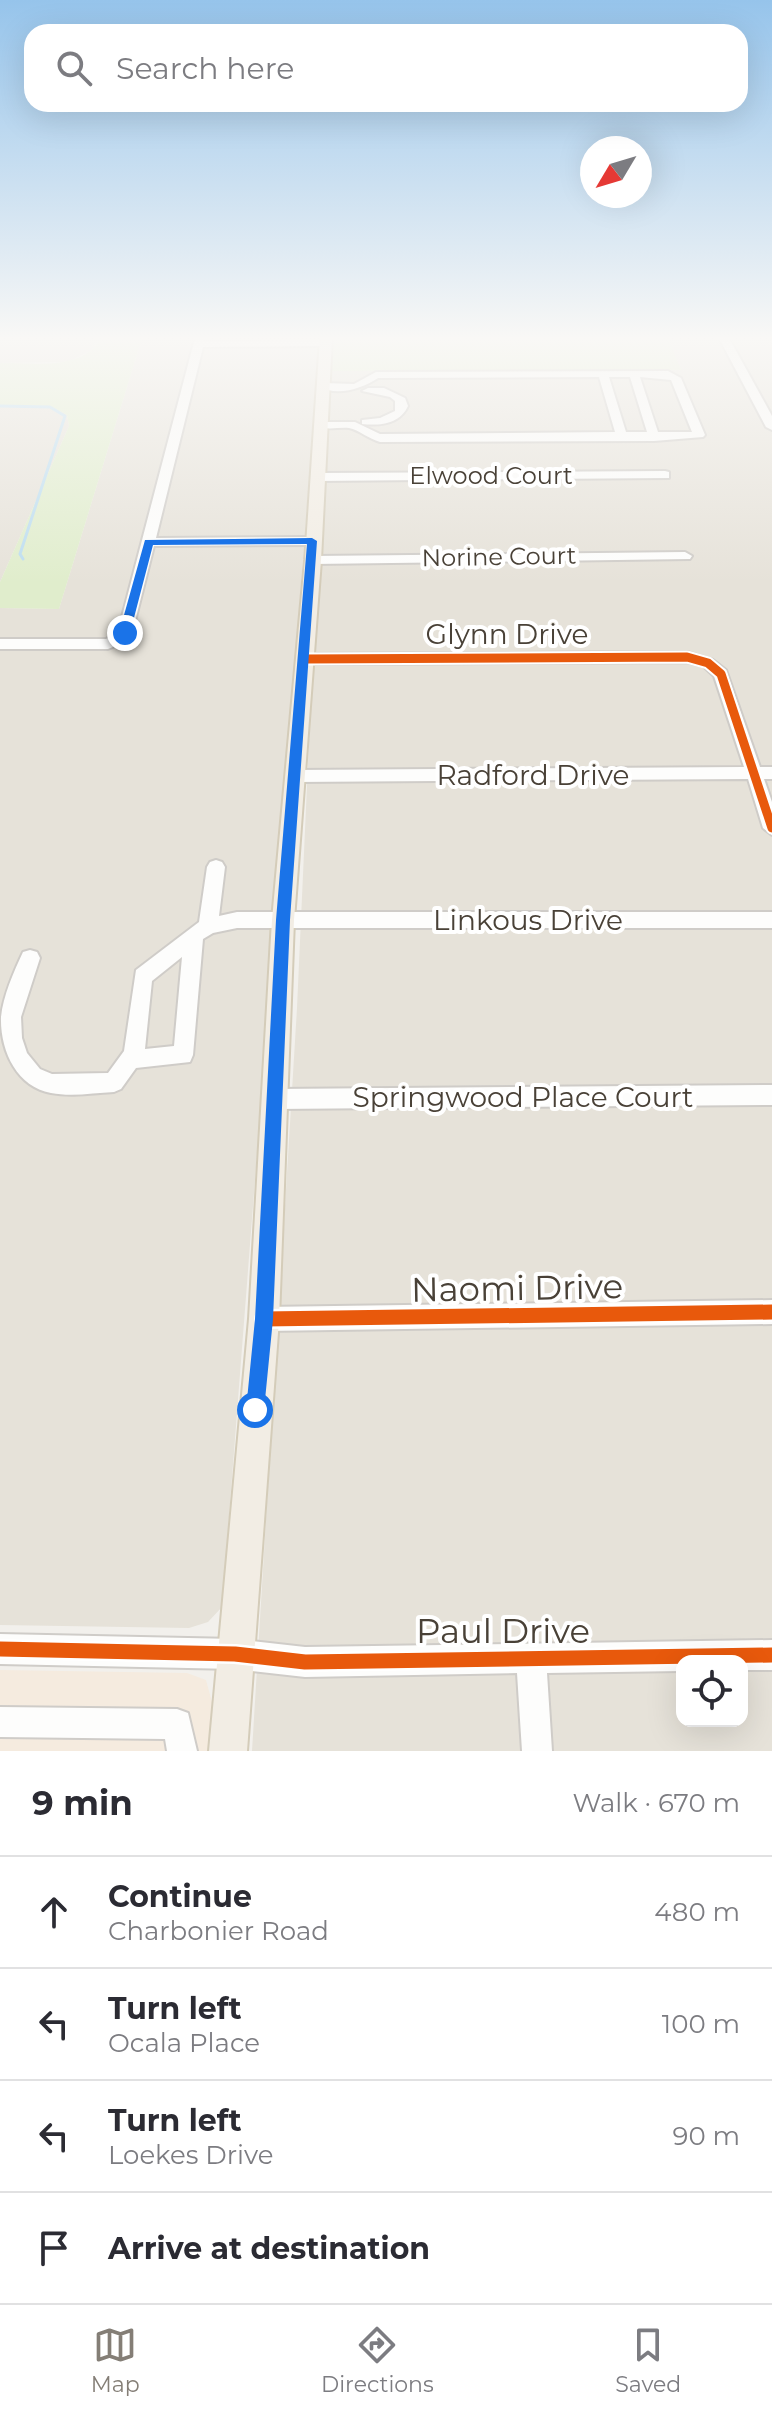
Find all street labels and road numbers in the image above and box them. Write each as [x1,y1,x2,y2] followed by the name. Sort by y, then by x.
[409,461,573,490] street label: Elwood Court
[421,541,577,572] street label: Norine Court
[426,617,588,651] street label: Glynn Drive
[437,758,629,792] street label: Radford Drive
[433,903,623,937] street label: Linkous Drive
[352,1080,694,1114] street label: Springwood Place Court
[411,1265,623,1311] street label: Naomi Drive
[416,1610,590,1652] street label: Paul Drive

